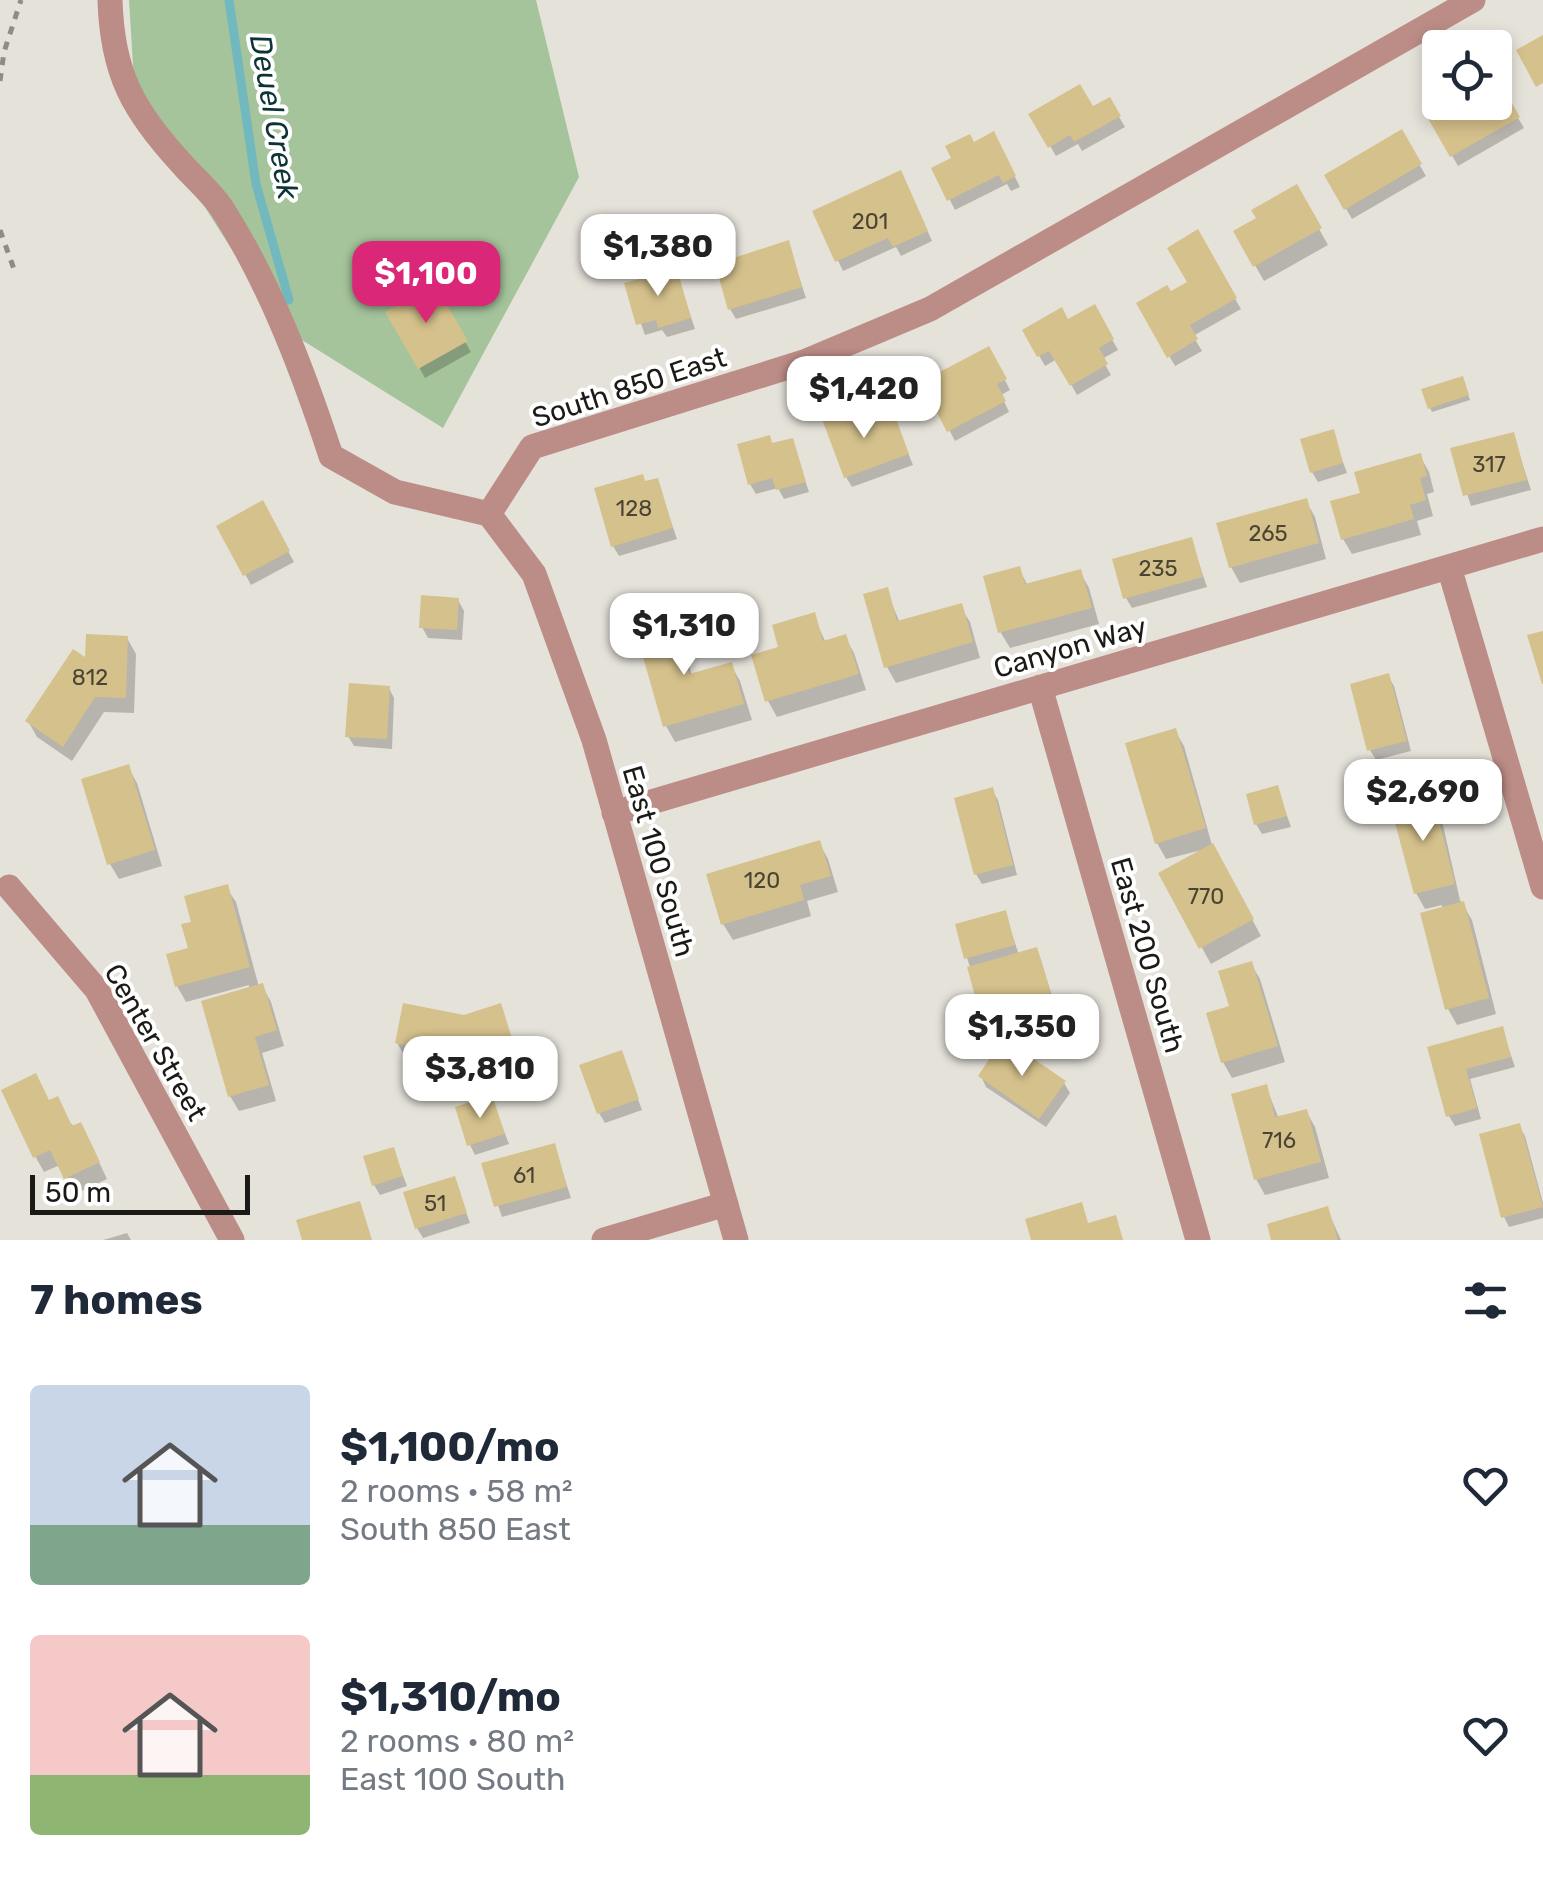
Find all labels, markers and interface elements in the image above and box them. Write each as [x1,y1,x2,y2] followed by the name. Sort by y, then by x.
[1422,30,1512,120] map controls
[1422,30,1512,120] button: locate
[242,32,306,203] water label: Deuel Creek
[852,208,888,235] house number: 201
[577,214,739,299] pin: $1,380
[603,227,713,265] text: $1,380
[345,241,507,326] pin: $1,100
[374,254,478,292] text: $1,100
[528,341,730,434] street label: South 850 East
[783,356,945,441] pin: $1,420
[809,369,919,407] text: $1,420
[1472,451,1506,478] house number: 317
[616,495,652,522] house number: 128
[1248,520,1288,547] house number: 265
[1138,555,1178,582] house number: 235
[603,593,765,678] pin: $1,310
[632,606,736,644] text: $1,310
[990,610,1150,685] street label: Canyon Way
[72,664,108,691] house number: 812
[1342,759,1504,844] pin: $2,690
[615,762,702,960] street label: East 100 South
[1366,772,1480,810] text: $2,690
[1104,854,1191,1057] street label: East 200 South
[744,867,780,894] house number: 120
[1188,883,1224,910] house number: 770
[97,958,214,1127] street label: Center Street
[941,994,1103,1079] pin: $1,350
[967,1007,1077,1045] text: $1,350
[399,1036,561,1121] pin: $3,810
[425,1049,535,1087] text: $3,810
[1262,1127,1296,1154] house number: 716
[513,1162,535,1189] house number: 61
[30,1170,250,1214] scale bar
[45,1176,111,1209] text: 50 m
[424,1190,446,1217] house number: 51
[1458,1273,1513,1328] icon: filters
[30,1275,203,1325] text: 7 homes
[340,1422,560,1472] text: $1,100/mo
[110,1425,230,1545] icon: home
[1458,1458,1513,1513] icon: heart
[340,1472,573,1510] text: 2 rooms · 58 m²
[340,1510,571,1548] text: South 850 East
[340,1672,561,1722] text: $1,310/mo
[110,1675,230,1795] icon: home
[1458,1708,1513,1763] icon: heart
[340,1722,574,1760] text: 2 rooms · 80 m²
[340,1760,565,1798] text: East 100 South

